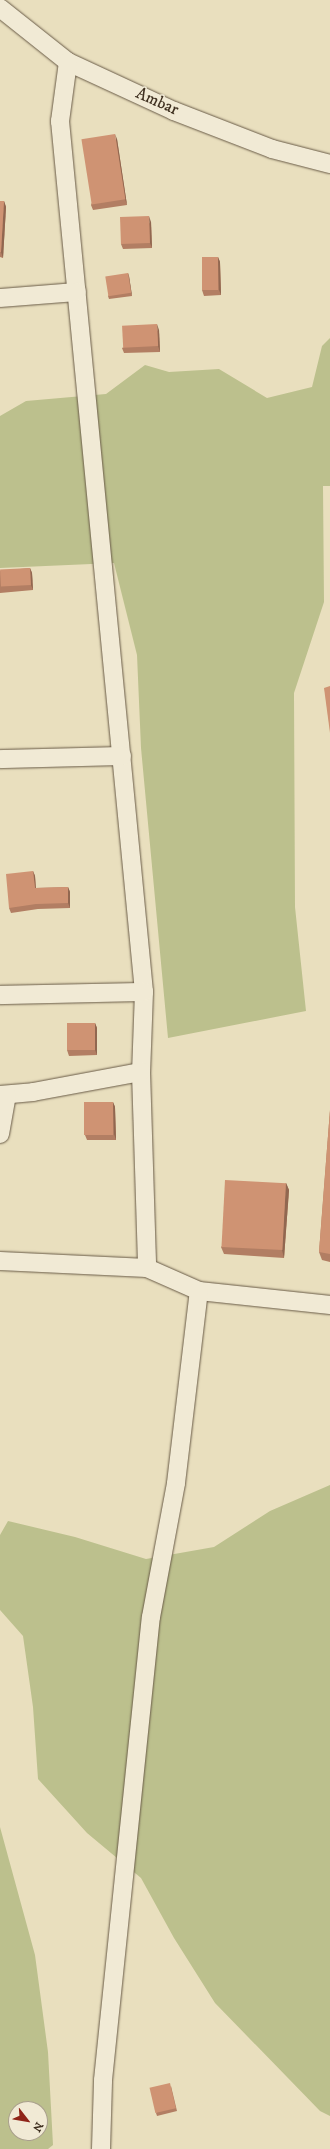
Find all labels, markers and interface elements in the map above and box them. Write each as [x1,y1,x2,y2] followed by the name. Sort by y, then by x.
[132,84,182,120] street label: Ambar
[8,2101,48,2141] north arrow
[29,2119,46,2134] text: N

